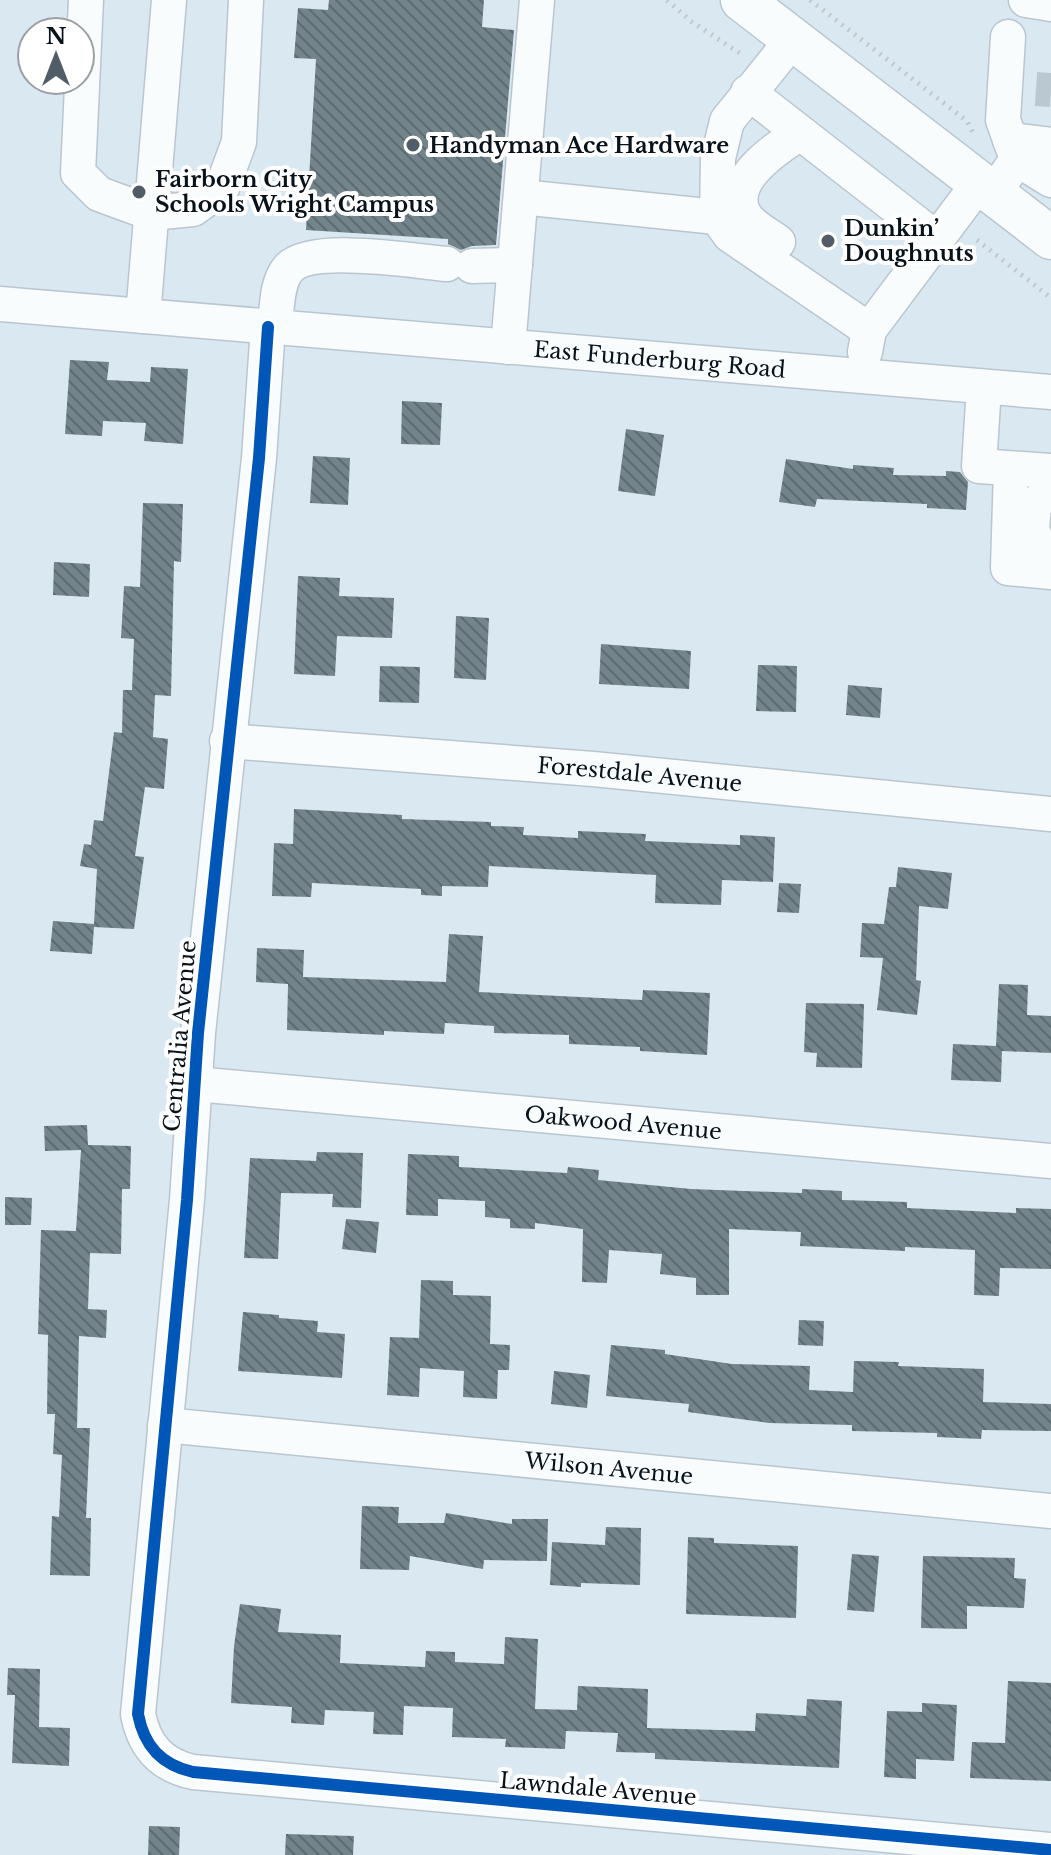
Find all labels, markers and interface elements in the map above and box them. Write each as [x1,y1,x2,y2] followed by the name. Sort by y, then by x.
[16,16,96,96] north arrow
[46,23,67,50] text: N
[429,132,729,159] place label: Handyman Ace Hardware
[404,136,422,154] marker: Handyman Ace Hardware
[155,166,434,218] place label: Fairborn City Schools Wright Campus
[130,183,148,201] marker: Fairborn City Schools Wright Campus
[844,215,974,267] place label: Dunkin’ Doughnuts
[819,232,837,250] marker: Dunkin’ Doughnuts
[533,335,787,383] street label: East Funderburg Road
[536,751,743,797] street label: Forestdale Avenue
[158,939,202,1133] street label: Centralia Avenue
[524,1100,723,1145] street label: Oakwood Avenue
[522,1446,694,1490] street label: Wilson Avenue
[498,1767,698,1811] street label: Lawndale Avenue

